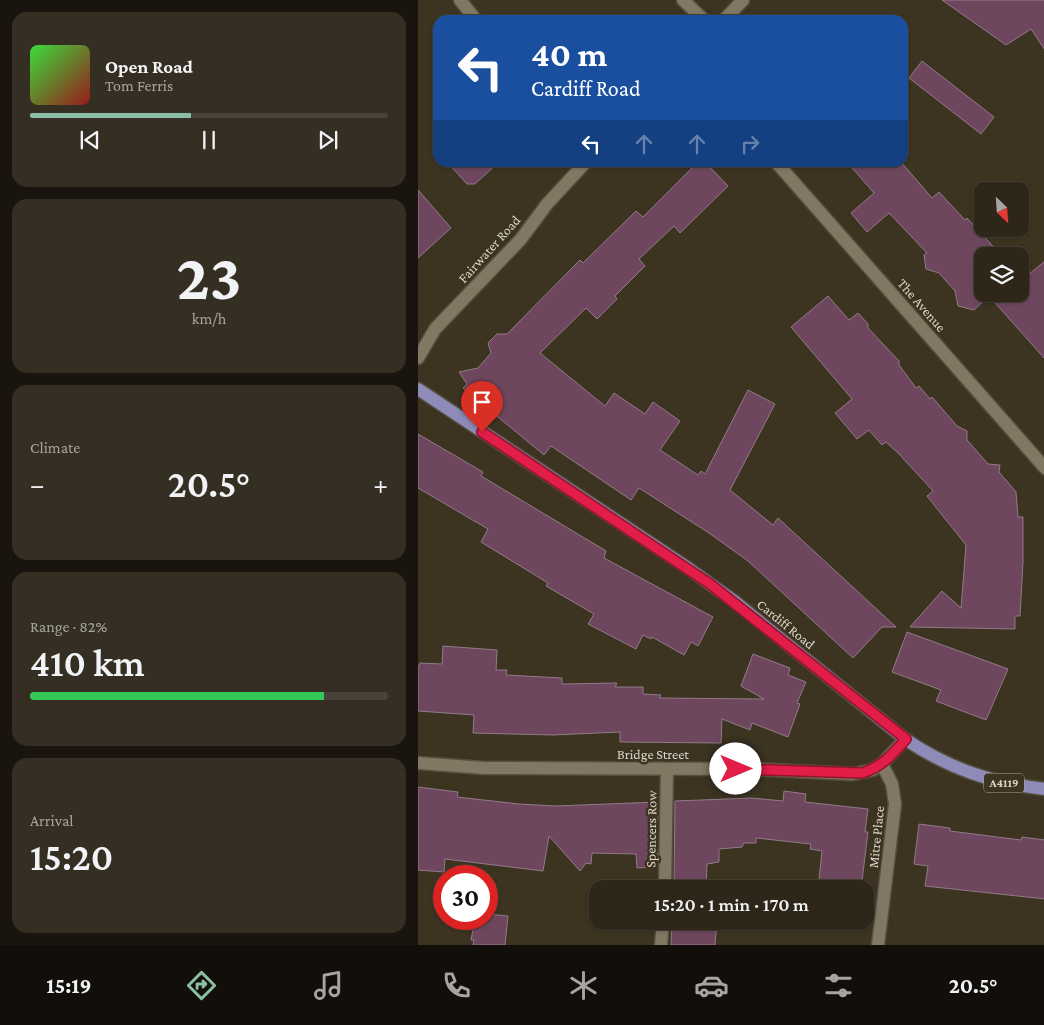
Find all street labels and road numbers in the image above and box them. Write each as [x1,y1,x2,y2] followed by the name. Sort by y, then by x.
[455,212,524,286] street label: Fairwater Road
[895,275,949,335] street label: The Avenue
[754,596,819,653] street label: Cardiff Road
[617,746,689,762] street label: Bridge Street
[984,774,1024,792] road number: A4119
[642,790,660,868] street label: Spencers Row
[865,805,887,869] street label: Mitre Place

